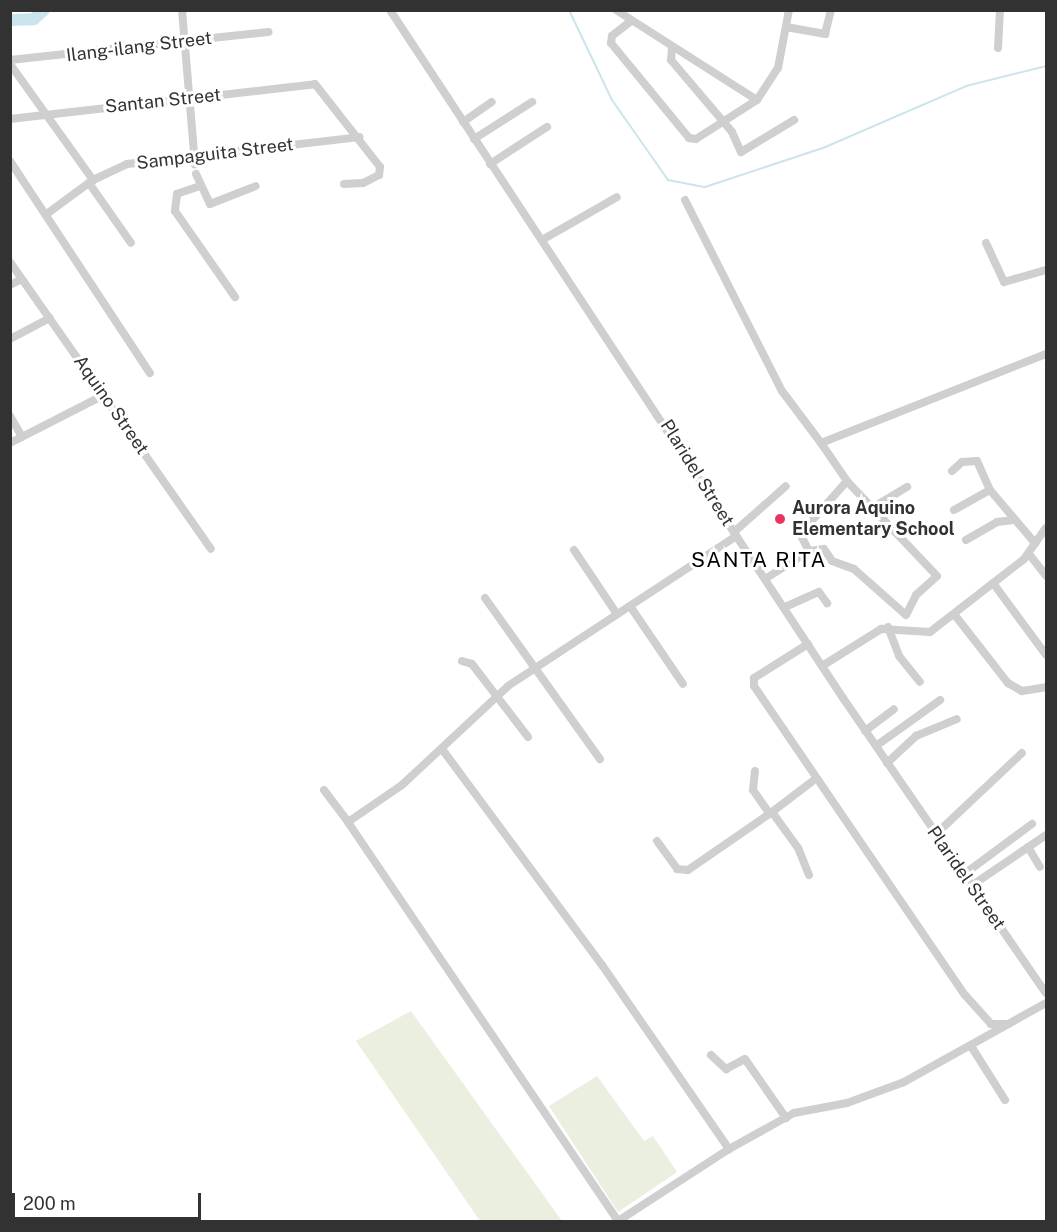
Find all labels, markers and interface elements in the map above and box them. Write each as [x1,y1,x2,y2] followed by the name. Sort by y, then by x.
[65,27,213,67] street label: Ilang-ilang Street
[104,84,222,118] street label: Santan Street
[135,134,295,174] street label: Sampaguita Street
[69,351,153,459] street label: Aquino Street
[656,416,738,530] street label: Plaridel Street
[792,498,955,540] place label: Aurora Aquino Elementary School
[773,512,787,526] marker: Aurora Aquino Elementary School
[691,547,827,573] district label: SANTA RITA
[922,822,1010,934] street label: Plaridel Street
[15,1181,204,1219] scale bar
[23,1193,76,1214] text: 200 m

